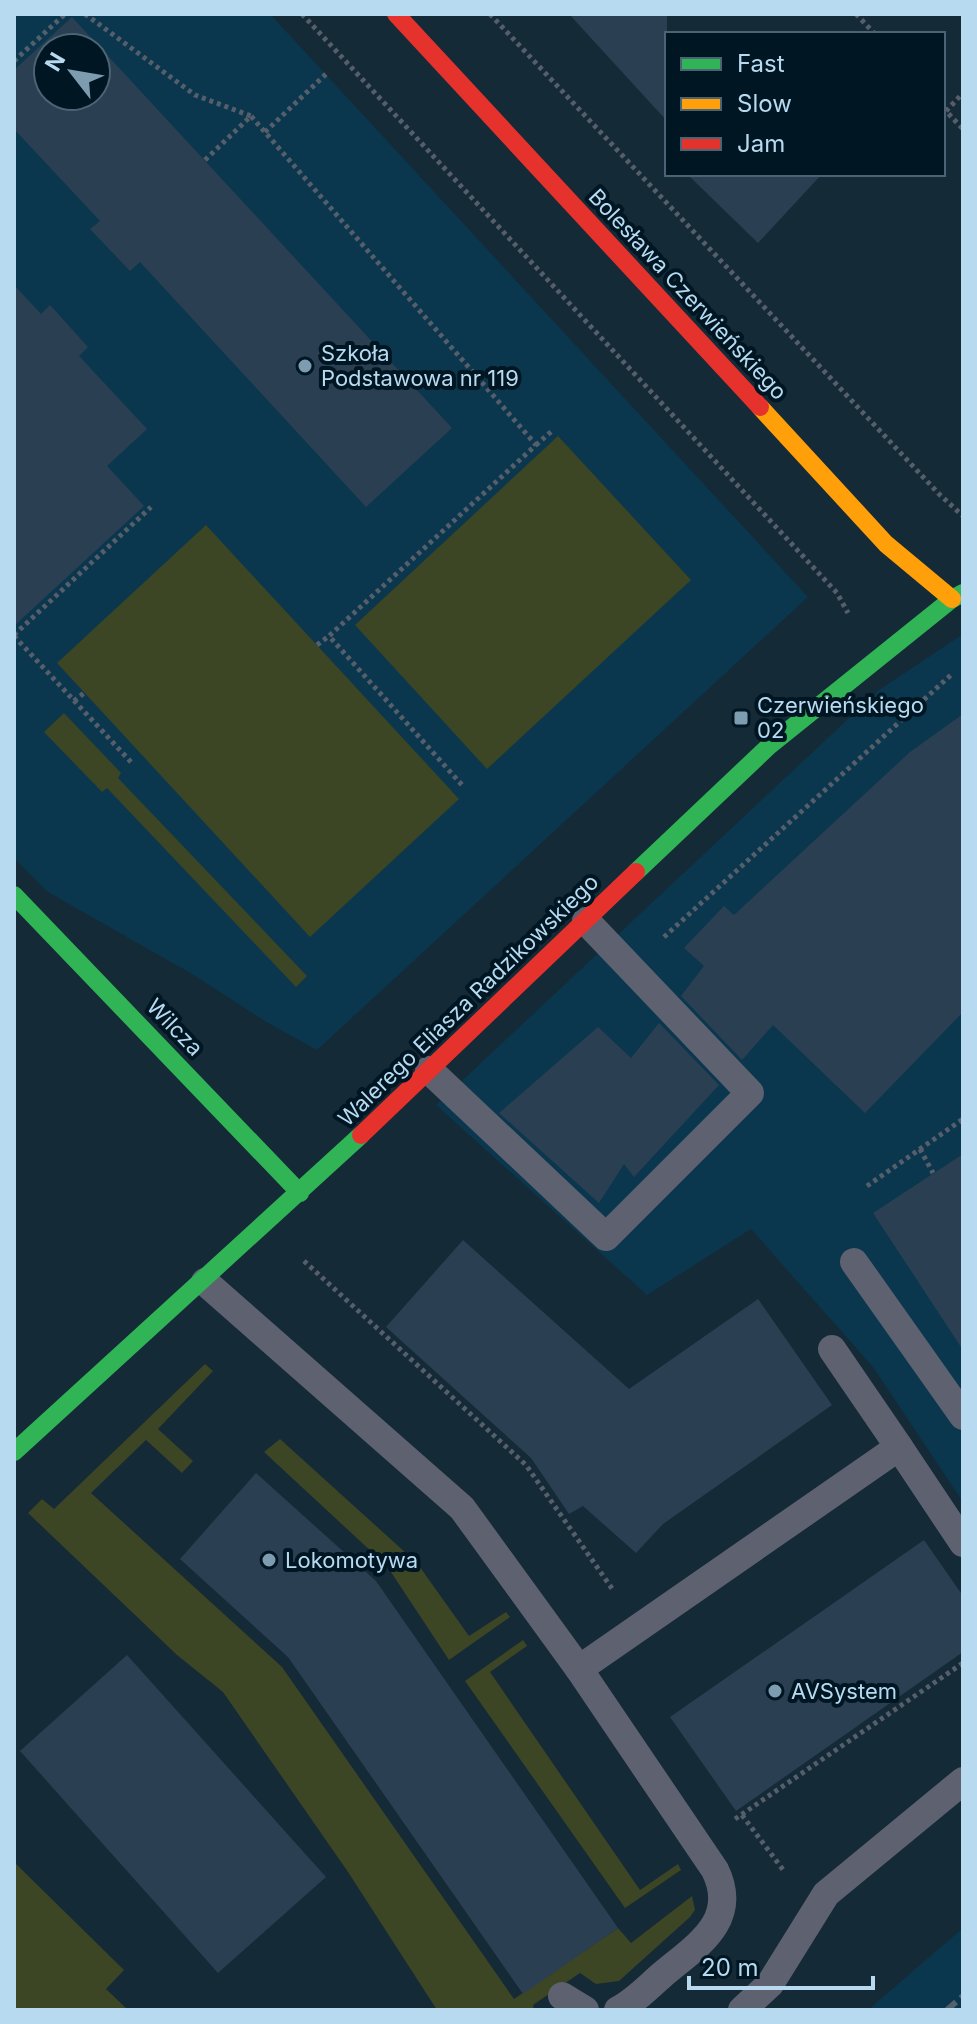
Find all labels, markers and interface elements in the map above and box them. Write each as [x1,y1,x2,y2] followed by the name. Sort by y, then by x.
[32,32,112,112] north arrow
[665,32,945,176] legend
[39,48,70,76] text: N
[737,49,785,78] text: Fast
[737,89,792,118] text: Slow
[737,129,785,158] text: Jam
[584,183,792,405] street label: Bolesława Czerwieńskiego
[321,340,519,391] place label: Szkoła Podstawowa nr 119
[296,357,314,375] marker: Szkoła Podstawowa nr 119
[757,692,924,743] place label: Czerwieńskiego 02
[732,709,750,727] marker: Czerwieńskiego 02
[333,869,603,1131] street label: Walerego Eliasza Radzikowskiego
[142,993,208,1061] street label: Wilcza
[285,1547,418,1573] place label: Lokomotywa
[260,1551,278,1569] marker: Lokomotywa
[791,1678,897,1704] place label: AVSystem
[766,1682,784,1700] marker: AVSystem
[689,1940,873,1990] scale bar
[701,1953,759,1982] text: 20 m

